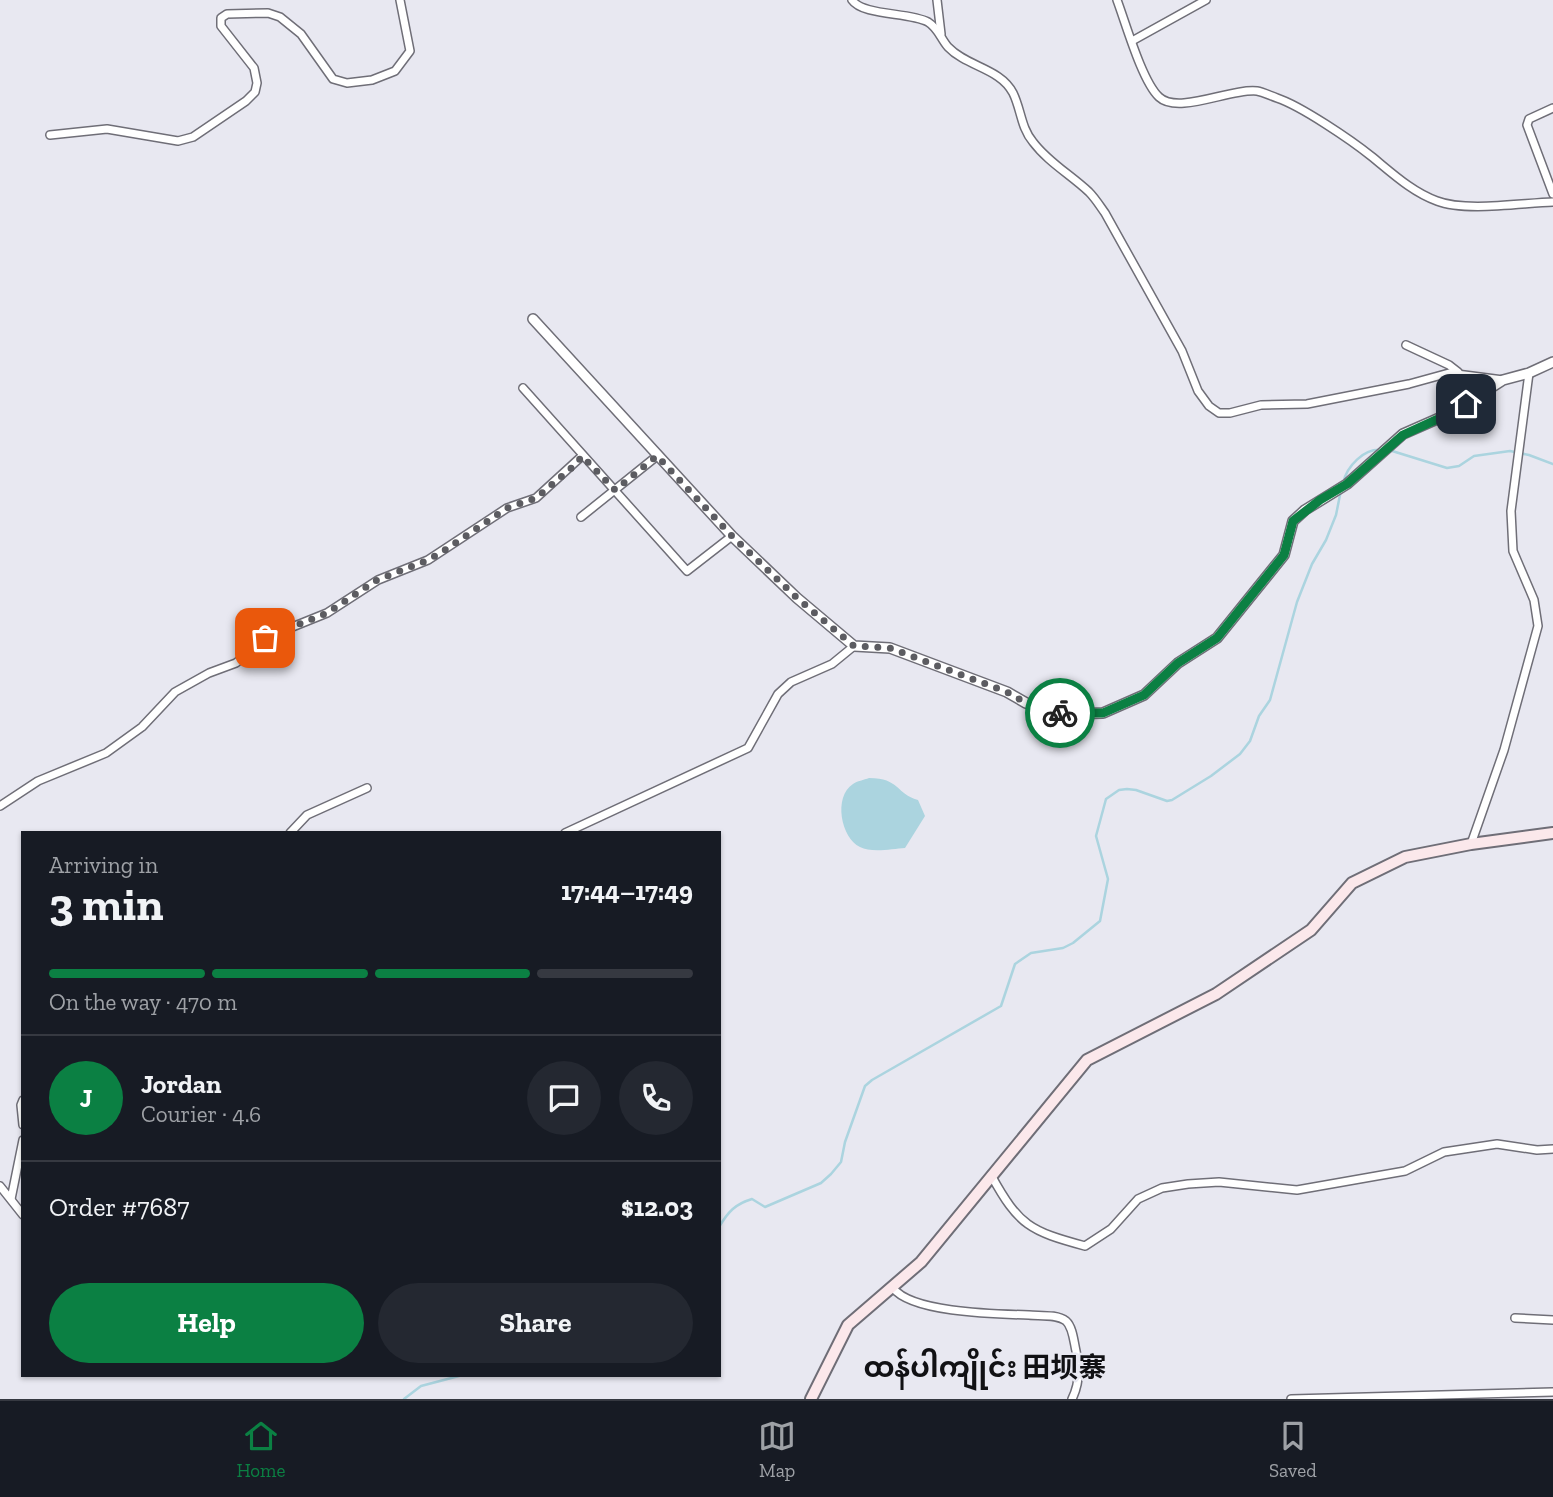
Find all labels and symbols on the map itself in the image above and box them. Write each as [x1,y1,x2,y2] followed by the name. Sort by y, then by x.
[1436,374,1496,434] pin
[235,608,295,668] pin
[1025,678,1095,748] courier
[864,1348,1106,1391] district label: ထန်ပါကျိုင်း 田坝寨

